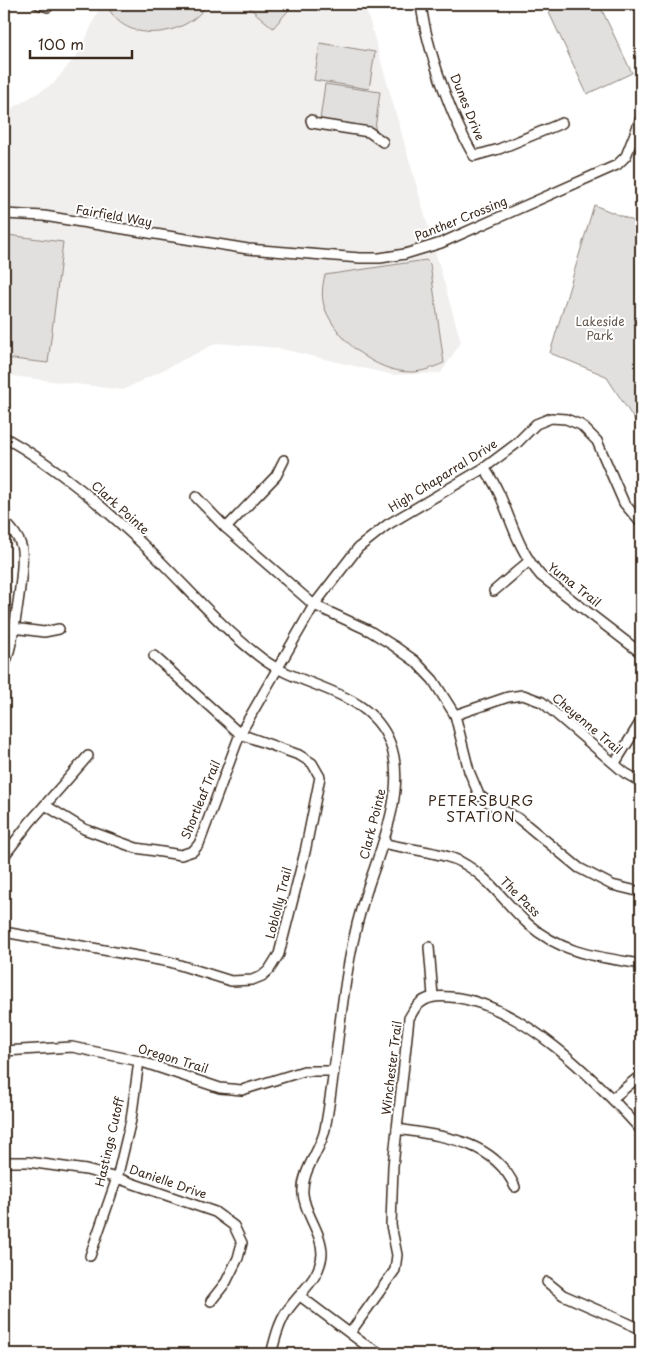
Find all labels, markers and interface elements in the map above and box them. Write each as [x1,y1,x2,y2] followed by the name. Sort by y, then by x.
[30,28,132,60] scale bar
[38,32,84,55] text: 100 m
[446,70,490,143] street label: Dunes Drive
[412,191,510,245] street label: Panther Crossing
[75,199,154,231] street label: Fairfield Way
[575,312,625,344] park label: Lakeside Park
[385,434,500,516] street label: High Chaparral Drive
[88,476,154,538] street label: Clark Pointe
[544,558,605,611] street label: Yuma Trail
[549,688,627,758] street label: Cheyenne Trail
[176,757,224,842] street label: Shortleaf Trail
[355,786,390,861] street label: Clark Pointe
[428,790,534,827] district label: PETERSBURG STATION
[260,865,296,940] street label: Loblolly Trail
[497,872,545,921] street label: The Pass
[376,1020,406,1116] street label: Winchester Trail
[136,1039,211,1077] street label: Oregon Trail
[90,1094,128,1188] street label: Hastings Cutoff
[127,1159,209,1203] street label: Danielle Drive

